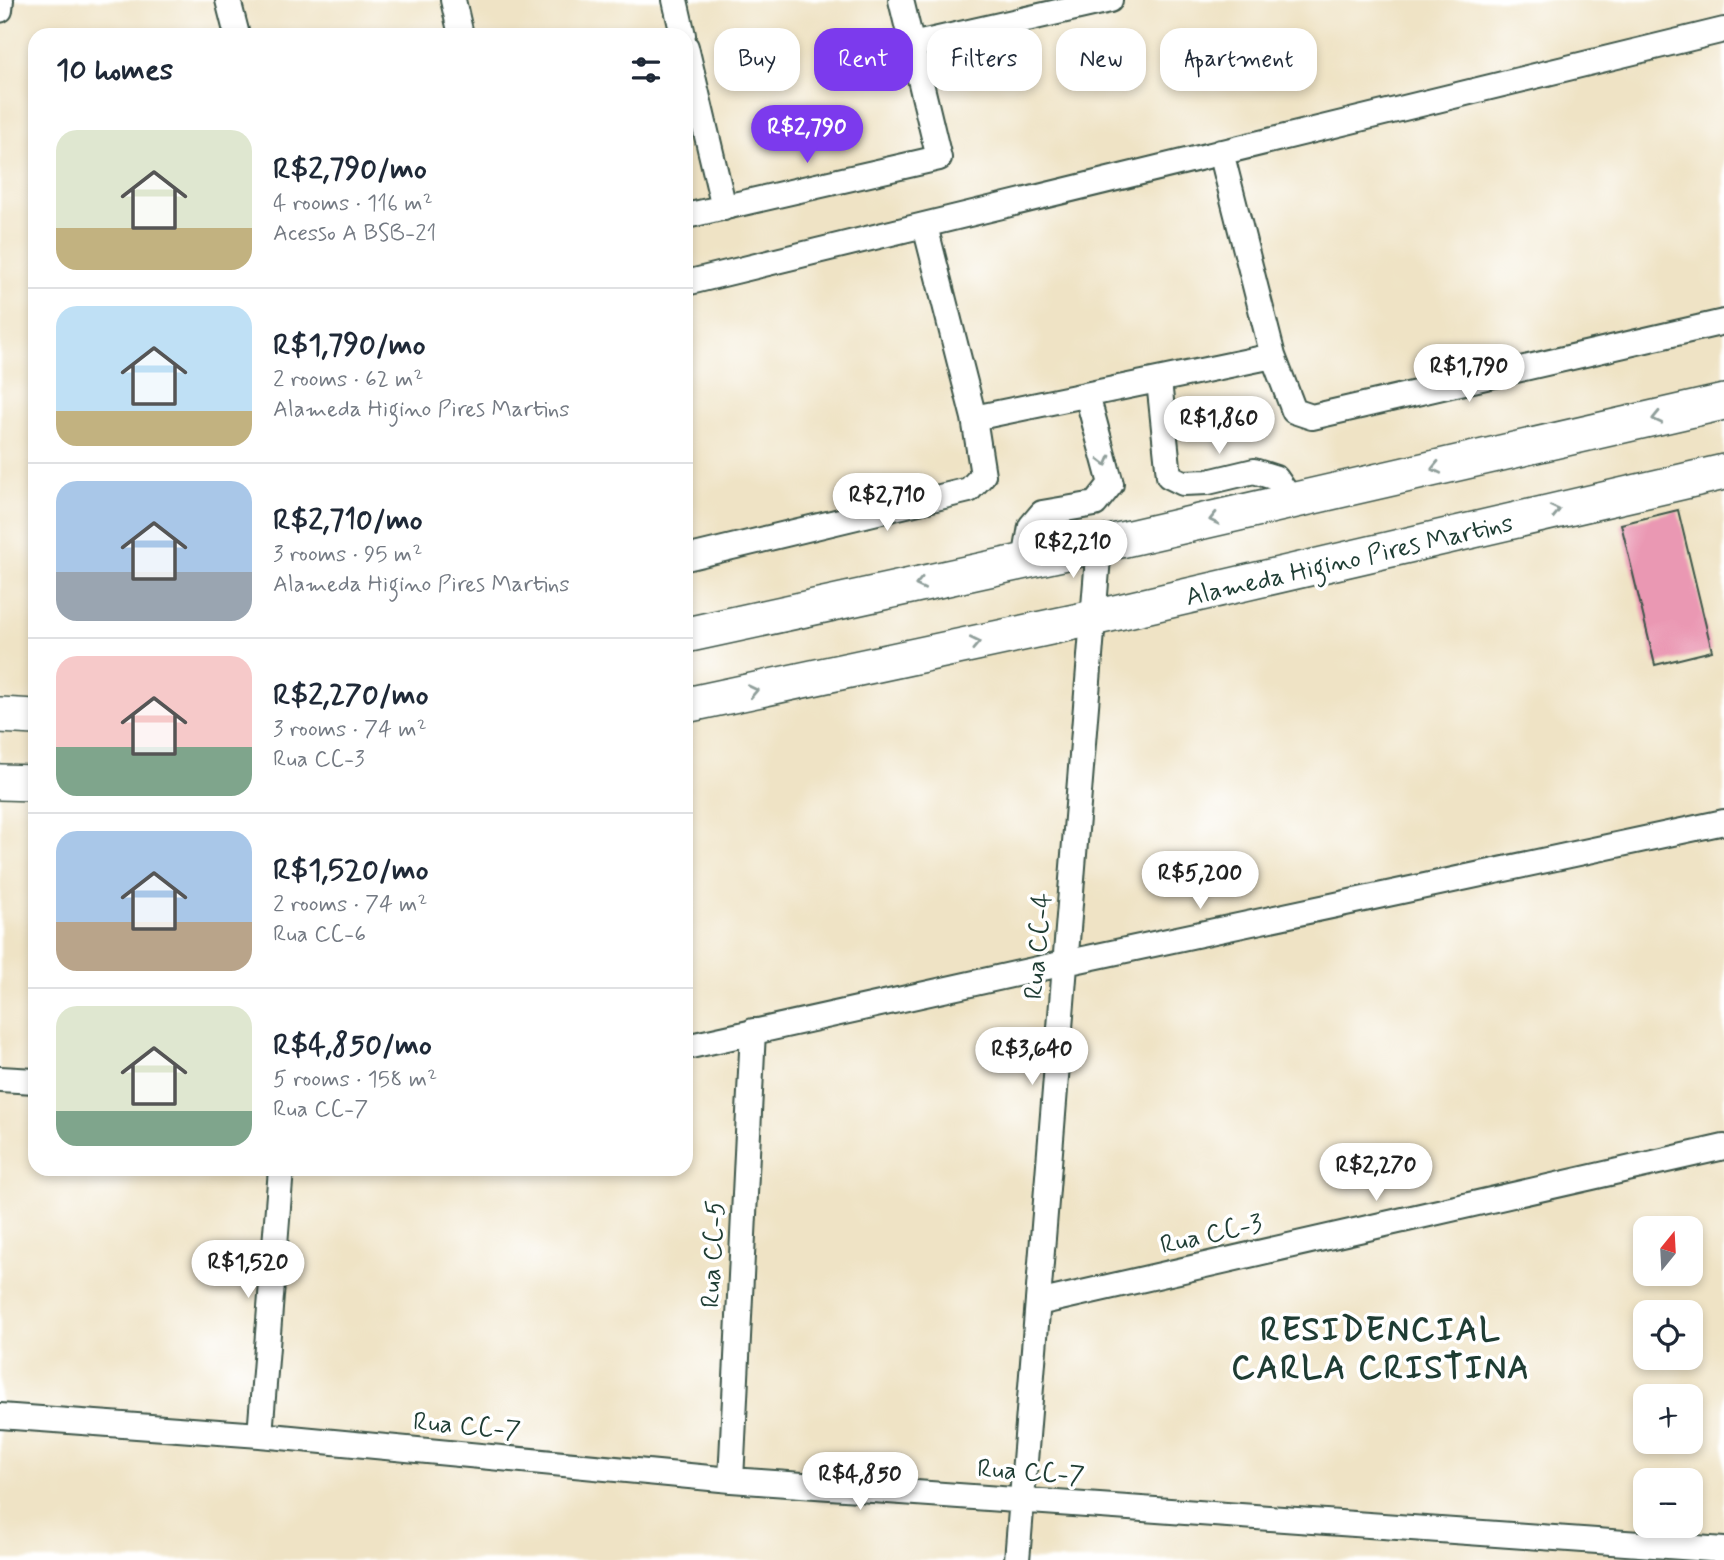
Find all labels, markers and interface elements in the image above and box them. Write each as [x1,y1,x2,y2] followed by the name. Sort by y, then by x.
[714,28,800,91] chip: Buy
[814,28,913,91] chip: Rent
[927,28,1042,91] chip: Filters
[1056,28,1146,91] chip: New
[1160,28,1317,91] chip: Apartment
[56,51,173,90] text: 10 homes
[627,51,665,89] icon: filters
[742,106,872,165] pin: R$2,790
[767,113,847,143] text: R$2,790
[273,150,427,189] text: R$2,790/mo
[112,158,196,242] icon: home
[273,189,433,219] text: 4 rooms · 116 m²
[273,219,436,249] text: Acesso A BSB-21
[273,326,425,365] text: R$1,790/mo
[112,334,196,418] icon: home
[1404,344,1534,404] pin: R$1,790
[1430,352,1508,382] text: R$1,790
[273,365,424,395] text: 2 rooms · 62 m²
[273,395,570,425] text: Alameda Higino Pires Martins
[1154,396,1284,456] pin: R$1,860
[1180,404,1258,434] text: R$1,860
[1652,409,1664,424] one-way arrow
[1097,454,1111,466] one-way arrow
[1430,460,1442,475] one-way arrow
[822,474,952,533] pin: R$2,710
[849,481,925,511] text: R$2,710
[273,501,423,540] text: R$2,710/mo
[1549,505,1561,519] one-way arrow
[1182,507,1517,618] street label: Alameda Higino Pires Martins
[112,509,196,593] icon: home
[1208,511,1220,525] one-way arrow
[1008,520,1138,580] pin: R$2,210
[1034,528,1112,558] text: R$2,210
[273,540,422,570] text: 3 rooms · 95 m²
[273,570,570,600] text: Alameda Higino Pires Martins
[914,576,926,590] one-way arrow
[969,637,981,651] one-way arrow
[273,676,428,715] text: R$2,270/mo
[112,684,196,768] icon: home
[747,684,759,699] one-way arrow
[273,715,427,745] text: 3 rooms · 74 m²
[273,745,365,775] text: Rua CC-3
[273,851,428,890] text: R$1,520/mo
[1135,852,1265,911] pin: R$5,200
[112,859,196,943] icon: home
[1158,859,1242,889] text: R$5,200
[273,890,428,920] text: 2 rooms · 74 m²
[1017,891,1061,1001] street label: Rua CC-4
[273,920,366,950] text: Rua CC-6
[273,1026,432,1065] text: R$4,850/mo
[967,1028,1097,1087] pin: R$3,640
[112,1034,196,1118] icon: home
[991,1035,1073,1065] text: R$3,640
[273,1065,437,1095] text: 5 rooms · 158 m²
[273,1095,368,1125] text: Rua CC-7
[1311,1144,1441,1203] pin: R$2,270
[1335,1151,1417,1181] text: R$2,270
[694,1200,734,1309] street label: Rua CC-5
[1157,1207,1266,1263] street label: Rua CC-3
[1633,1216,1703,1286] north arrow
[1633,1216,1703,1538] map controls
[183,1240,313,1300] pin: R$1,520
[207,1248,289,1278] text: R$1,520
[1633,1300,1703,1370] button: locate
[1231,1309,1531,1391] district label: RESIDENCIAL CARLA CRISTINA
[1633,1384,1703,1454] button: +
[412,1405,522,1449] street label: Rua CC-7
[795,1452,925,1512] pin: R$4,850
[976,1452,1086,1494] street label: Rua CC-7
[818,1460,902,1490] text: R$4,850
[1633,1468,1703,1538] button: −

